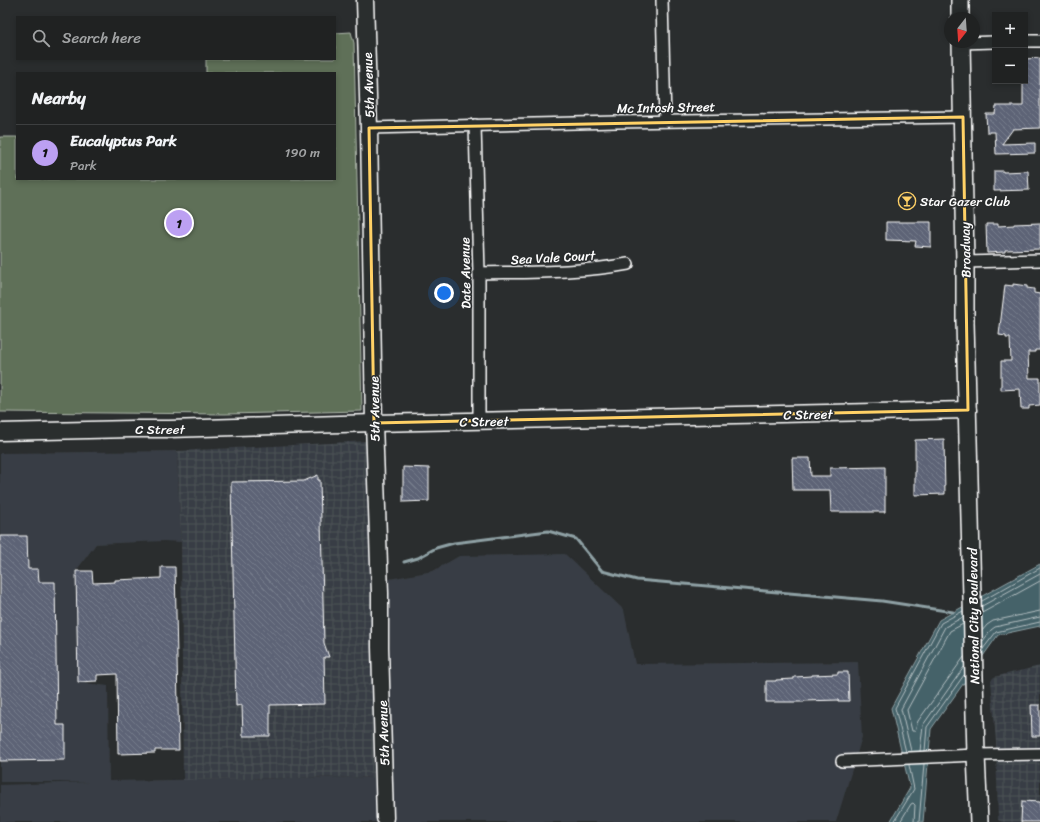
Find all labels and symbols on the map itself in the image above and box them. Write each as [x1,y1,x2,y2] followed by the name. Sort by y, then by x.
[944,12,980,48] north arrow
[356,52,381,118] street label: 5th Avenue
[617,95,716,120] street label: Mc Intosh Street
[920,190,1010,213] place label: Star Gazer Club
[897,191,917,211] bar icon: Star Gazer Club
[166,208,192,238] pin: 1
[954,222,977,278] street label: Broadway
[453,237,478,309] street label: Date Avenue
[510,244,597,271] street label: Sea Vale Court
[434,283,454,303] your location
[362,376,387,442] street label: 5th Avenue
[783,403,834,426] street label: C Street
[459,410,510,433] street label: C Street
[135,418,185,441] street label: C Street
[961,547,986,684] street label: National City Boulevard
[371,700,396,766] street label: 5th Avenue

